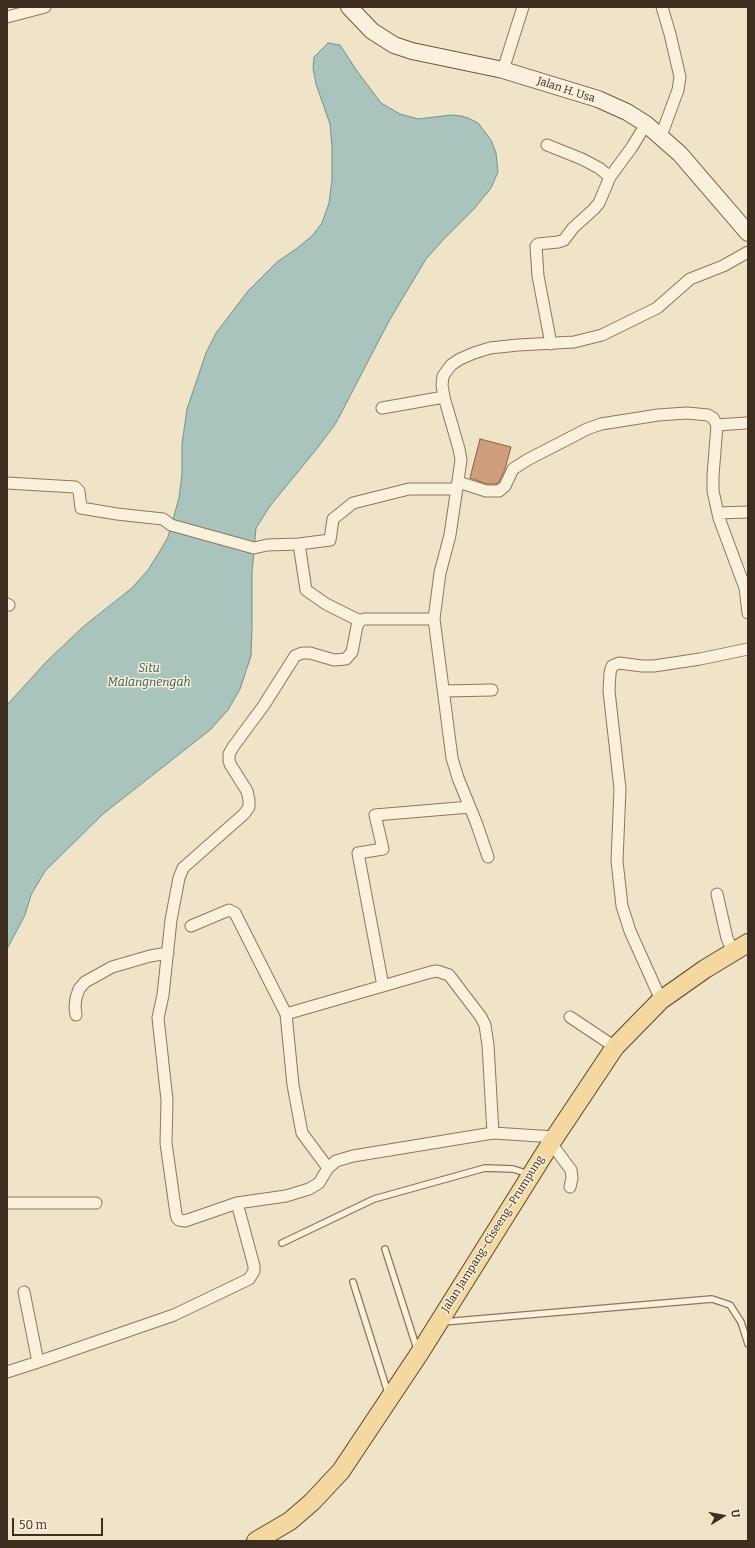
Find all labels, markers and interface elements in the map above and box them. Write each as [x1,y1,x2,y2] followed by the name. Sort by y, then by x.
[535,74,597,106] street label: Jalan H. Usa
[107,662,191,690] water label: Situ Malangnengah
[439,1153,547,1315] street label: Jalan Jampang–Ciseeng–Prumpung
[703,1496,743,1536] north arrow
[728,1508,742,1519] text: U
[14,1510,105,1536] scale bar
[19,1518,47,1532] text: 50 m

